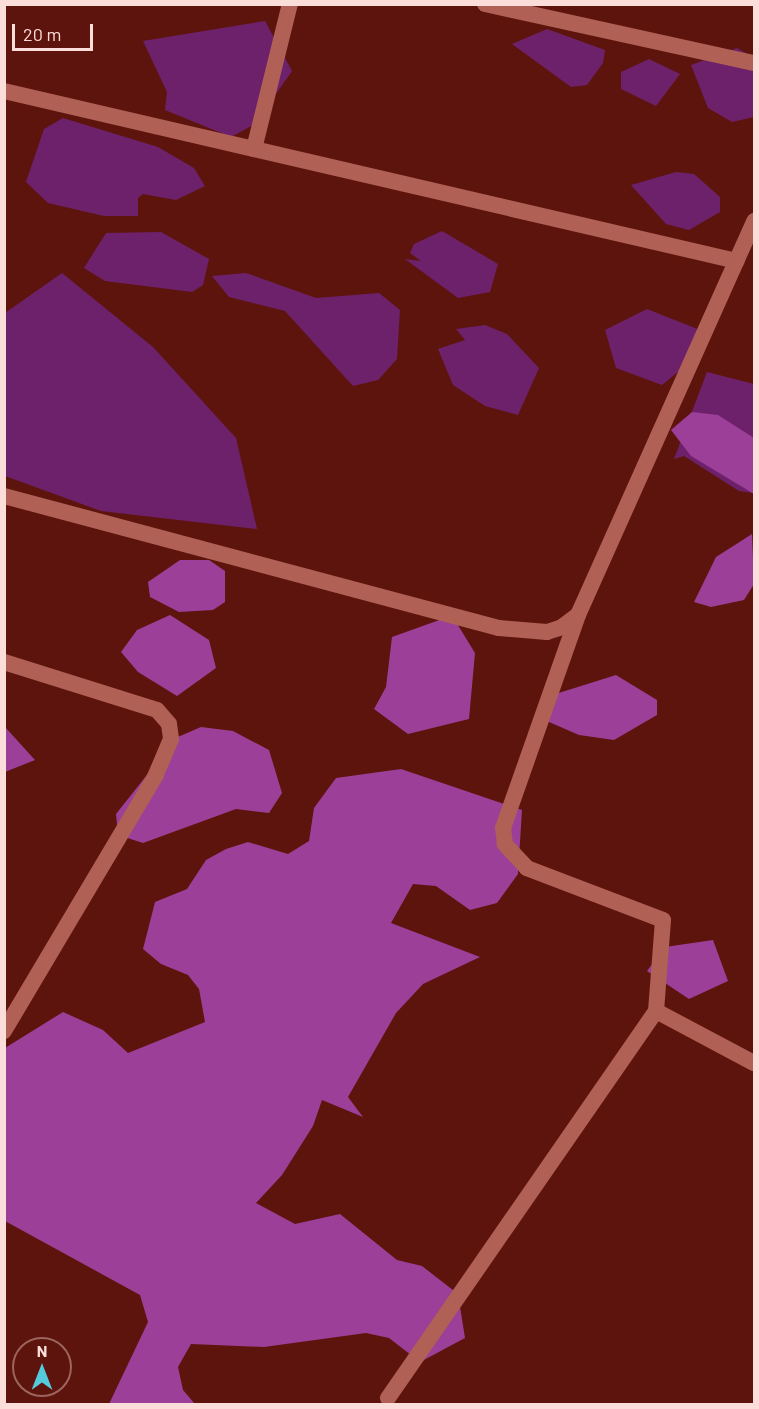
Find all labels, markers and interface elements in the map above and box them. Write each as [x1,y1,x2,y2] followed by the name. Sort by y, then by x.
[15,12,96,50] scale bar
[23,23,61,45] text: 20 m
[12,1337,72,1397] north arrow
[37,1341,47,1360] text: N

